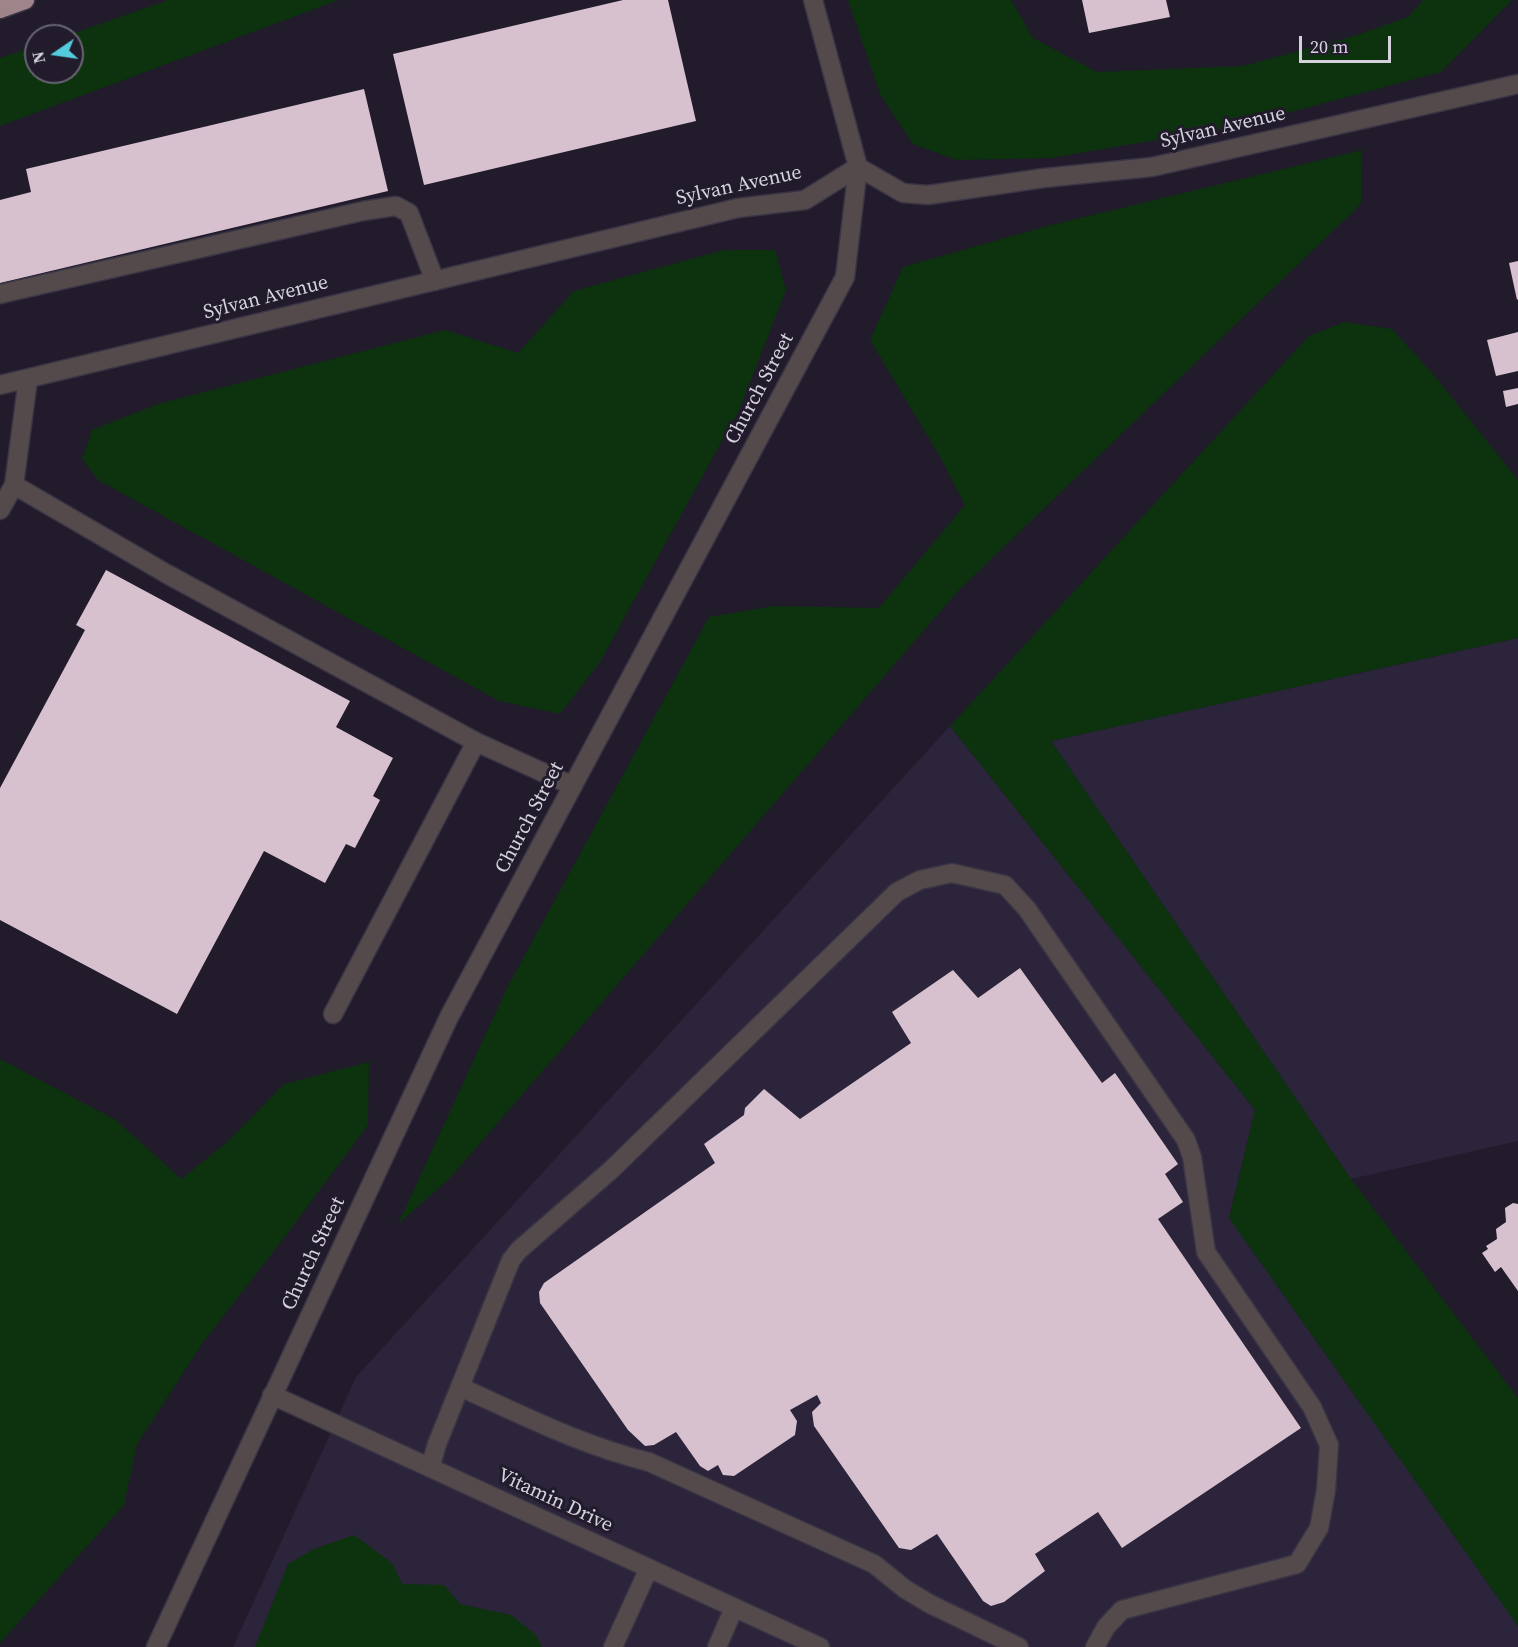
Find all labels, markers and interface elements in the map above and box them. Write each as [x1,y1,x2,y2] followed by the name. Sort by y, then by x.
[24,24,84,84] north arrow
[1302,24,1394,62] scale bar
[1310,34,1348,59] text: 20 m
[26,49,50,66] text: N
[1158,102,1288,154] street label: Sylvan Avenue
[674,161,804,211] street label: Sylvan Avenue
[201,271,331,325] street label: Sylvan Avenue
[721,329,799,449] street label: Church Street
[491,758,569,878] street label: Church Street
[277,1193,351,1315] street label: Church Street
[494,1464,616,1538] street label: Vitamin Drive

